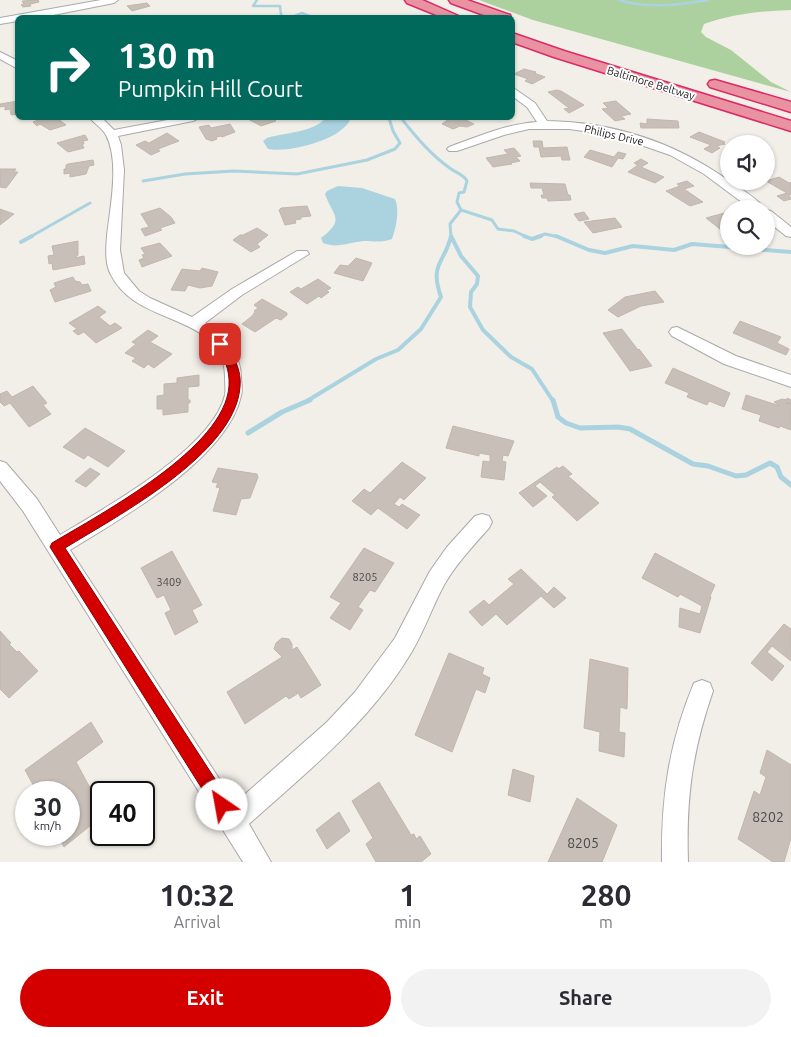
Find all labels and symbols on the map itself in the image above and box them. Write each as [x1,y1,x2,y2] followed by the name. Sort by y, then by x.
[606,64,697,102] street label: Baltimore Beltway
[583,122,645,148] street label: Philips Drive
[199,323,241,365] pin
[353,571,377,583] house number: 8205
[157,576,181,588] house number: 3409
[195,778,247,830] position arrow
[90,781,155,846] speed limit sign: 40
[752,809,784,825] house number: 8202
[567,835,599,851] house number: 8205

